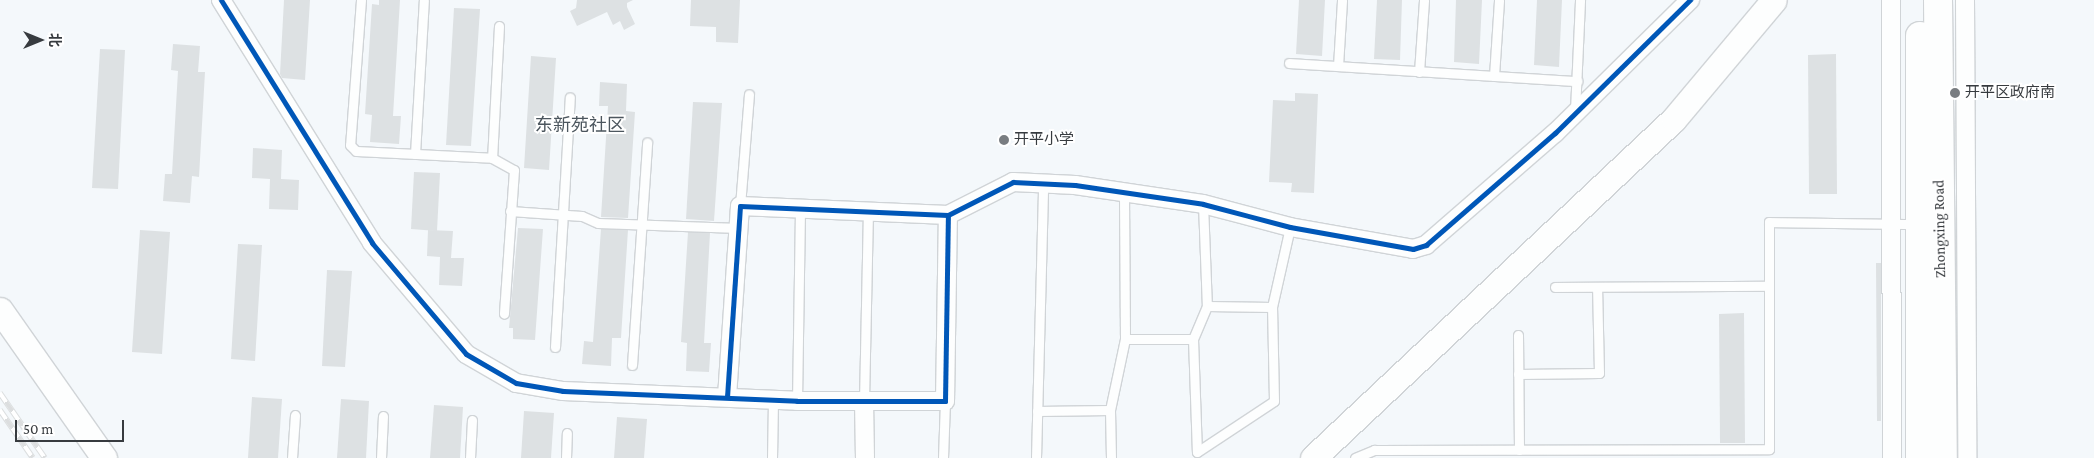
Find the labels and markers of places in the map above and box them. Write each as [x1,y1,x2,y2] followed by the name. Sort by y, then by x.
[1965,84,2055,102] place label: 开平区政府南
[1949,87,1961,99] marker: 开平区政府南
[1014,131,1074,149] place label: 开平小学
[998,134,1010,146] marker: 开平小学

